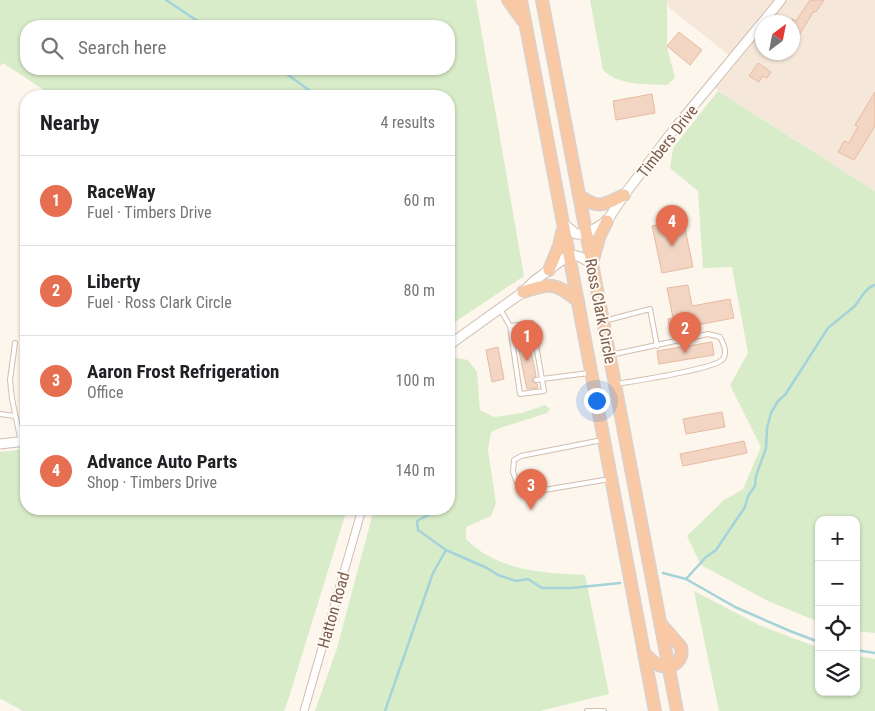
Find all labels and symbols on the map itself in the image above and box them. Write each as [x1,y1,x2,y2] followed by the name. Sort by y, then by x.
[755,15,800,60] north arrow
[633,101,702,182] street label: Timbers Drive
[656,205,688,246] pin: 4
[581,257,620,365] street label: Ross Clark Circle
[669,312,701,353] pin: 2
[511,320,543,361] pin: 1
[584,388,610,414] your location
[515,469,547,510] pin: 3
[314,570,353,650] street label: Hatton Road

